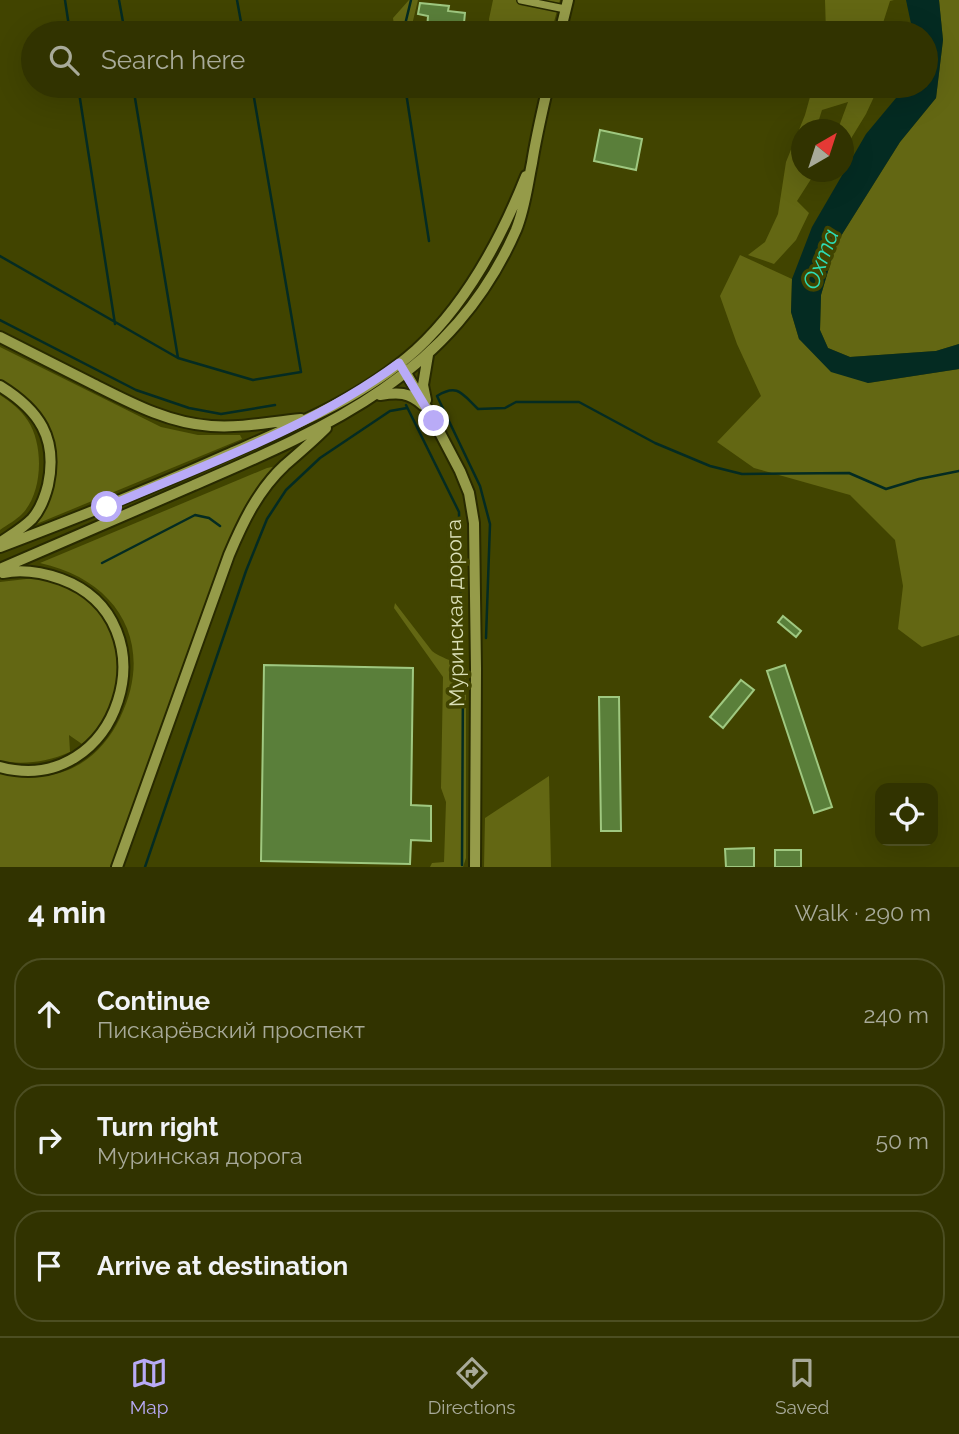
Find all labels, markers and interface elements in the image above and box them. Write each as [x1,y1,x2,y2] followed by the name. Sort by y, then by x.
[21,21,938,98] search box
[45,41,83,79] icon: search
[101,45,245,75] text: Search here
[791,119,854,182] north arrow
[796,225,844,293] water label: Охта
[418,405,449,436] route end
[91,491,122,522] route start
[441,519,469,707] street label: Муринская дорога
[875,783,938,846] map controls
[875,783,938,846] button: locate
[28,895,106,930] text: 4 min
[795,899,931,926] text: Walk · 290 m
[97,986,210,1016] text: Continue
[30,995,68,1033] icon: ahead
[863,1001,929,1028] text: 240 m
[97,1016,365,1043] text: Пискарёвский проспект
[97,1112,218,1142] text: Turn right
[30,1121,68,1159] icon: right
[875,1127,929,1154] text: 50 m
[97,1142,303,1169] text: Муринская дорога
[30,1247,68,1285] icon: arrive
[97,1251,348,1281] text: Arrive at destination
[130,1354,168,1418] tab: Map
[428,1354,516,1418] tab: Directions
[775,1354,829,1418] tab: Saved

